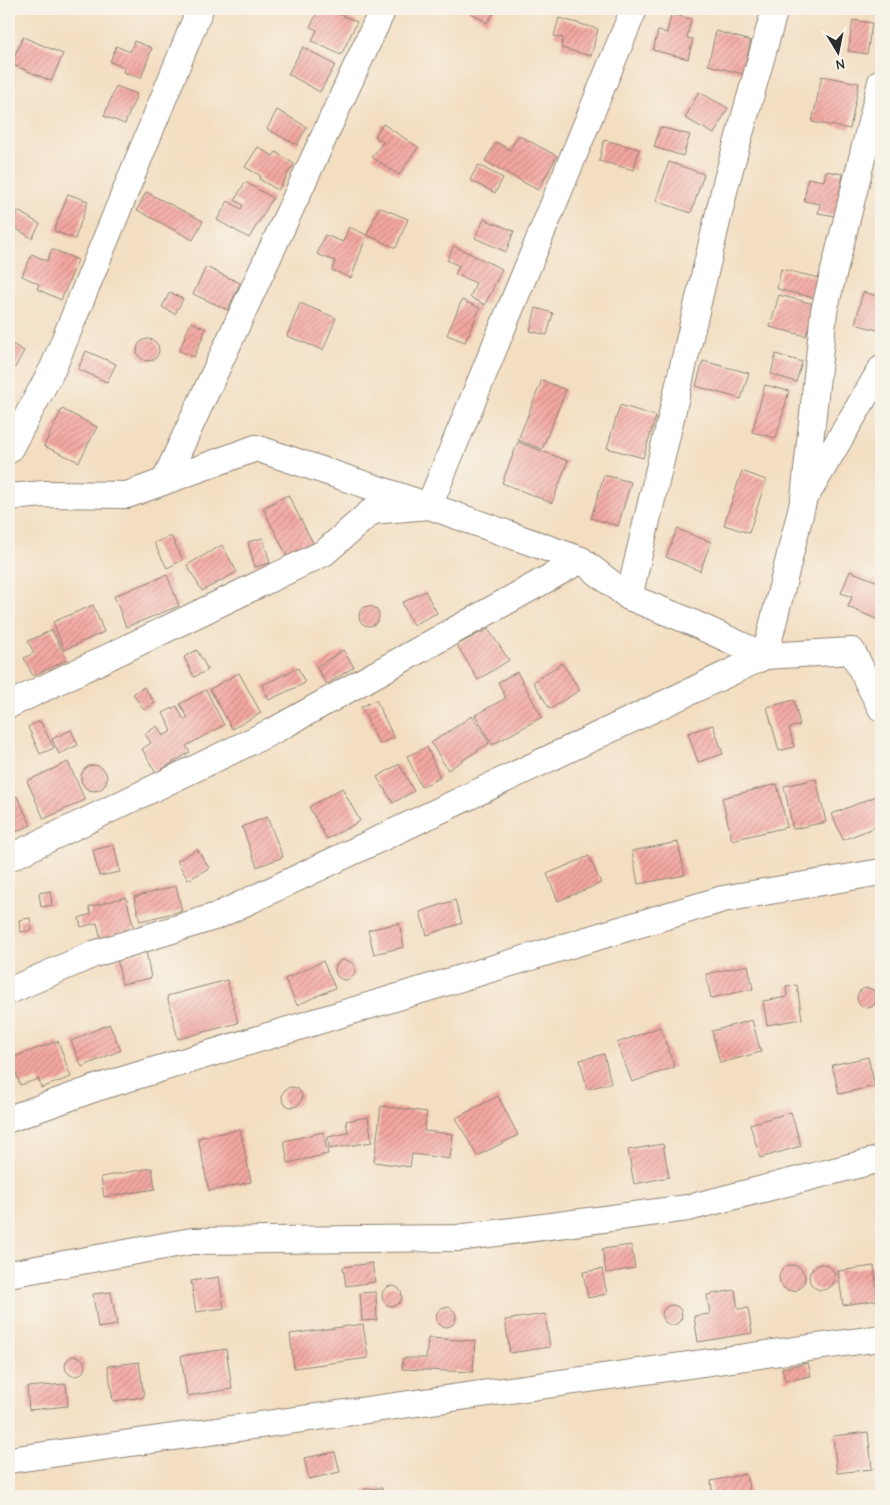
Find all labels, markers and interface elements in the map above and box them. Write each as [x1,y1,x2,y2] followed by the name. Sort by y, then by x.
[812,28,862,78] north arrow
[834,55,846,73] text: N

